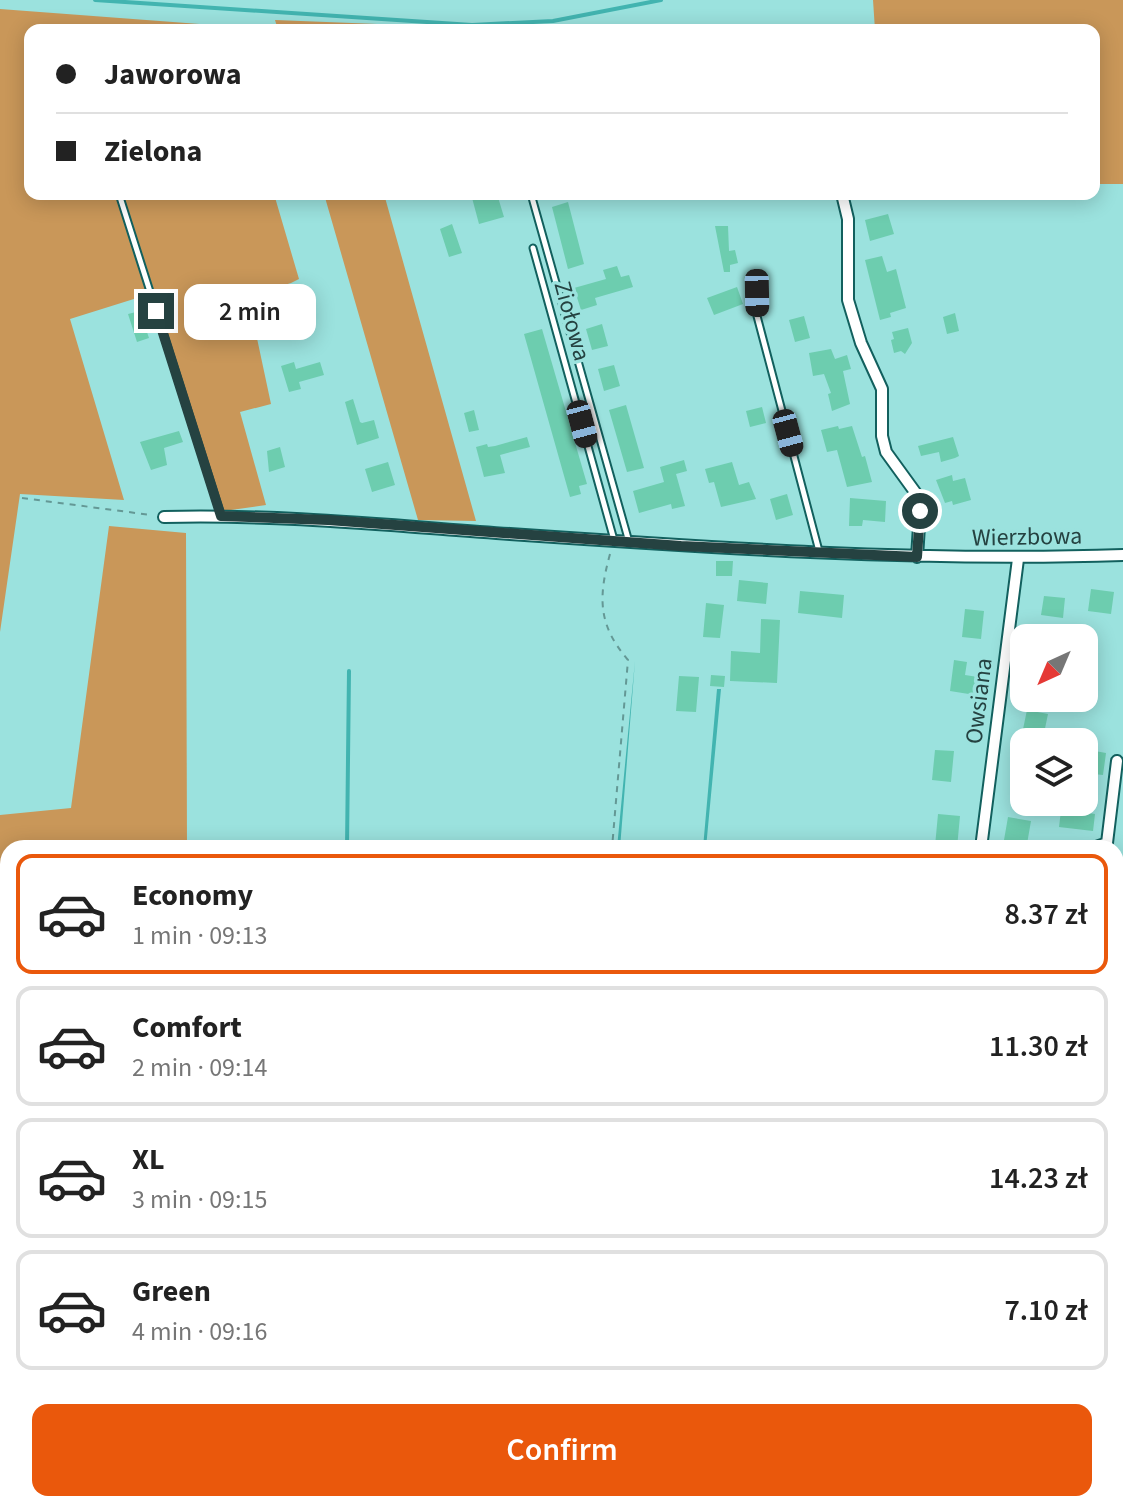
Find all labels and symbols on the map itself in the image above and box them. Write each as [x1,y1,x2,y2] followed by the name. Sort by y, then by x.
[745,269,769,317] car
[545,277,599,365] street label: Ziołowa
[184,283,316,339] callout: 2 min
[138,293,174,329] route end
[564,398,600,450] car
[770,407,806,459] car
[902,493,938,529] route start
[971,519,1083,555] street label: Wierzbowa
[1010,624,1098,712] north arrow
[956,656,1002,746] street label: Owsiana

